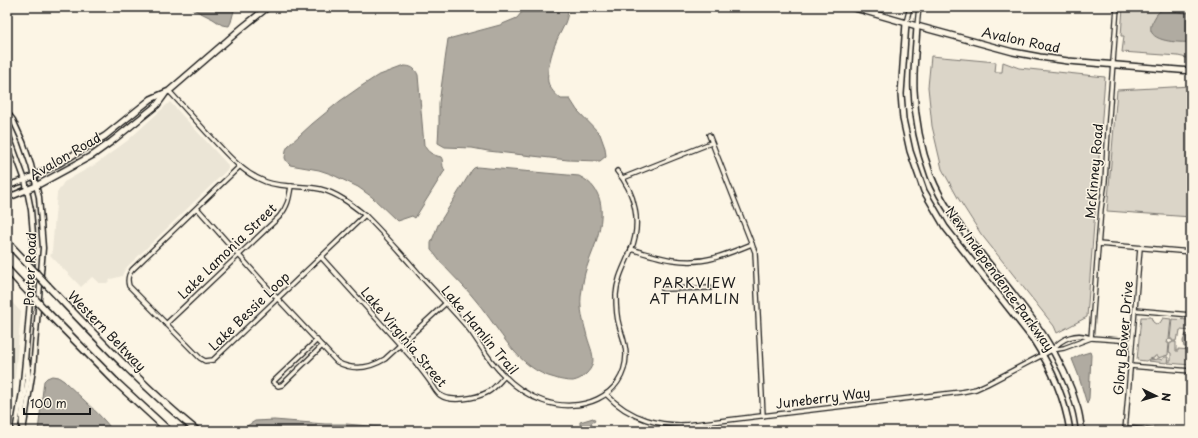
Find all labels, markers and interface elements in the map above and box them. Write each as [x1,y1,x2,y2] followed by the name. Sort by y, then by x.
[980,22,1062,57] street label: Avalon Road
[1080,122,1107,219] street label: McKinney Road
[25,127,104,184] street label: Avalon Road
[173,198,280,303] street label: Lake Lamonia Street
[941,202,1059,355] street label: New Independence Parkway
[19,232,40,306] street label: Porter Road
[204,267,294,354] street label: Lake Bessie Loop
[649,272,741,309] district label: PARKVIEW AT HAMLIN
[1108,280,1137,396] street label: Glory Bower Drive
[438,281,523,378] street label: Lake Hamlin Trail
[357,283,452,391] street label: Lake Virginia Street
[64,286,151,375] street label: Western Beltway
[1136,376,1176,416] north arrow
[774,382,871,413] street label: Juneberry Way
[24,390,90,416] scale bar
[1158,392,1175,402] text: N
[30,394,67,412] text: 100 m

